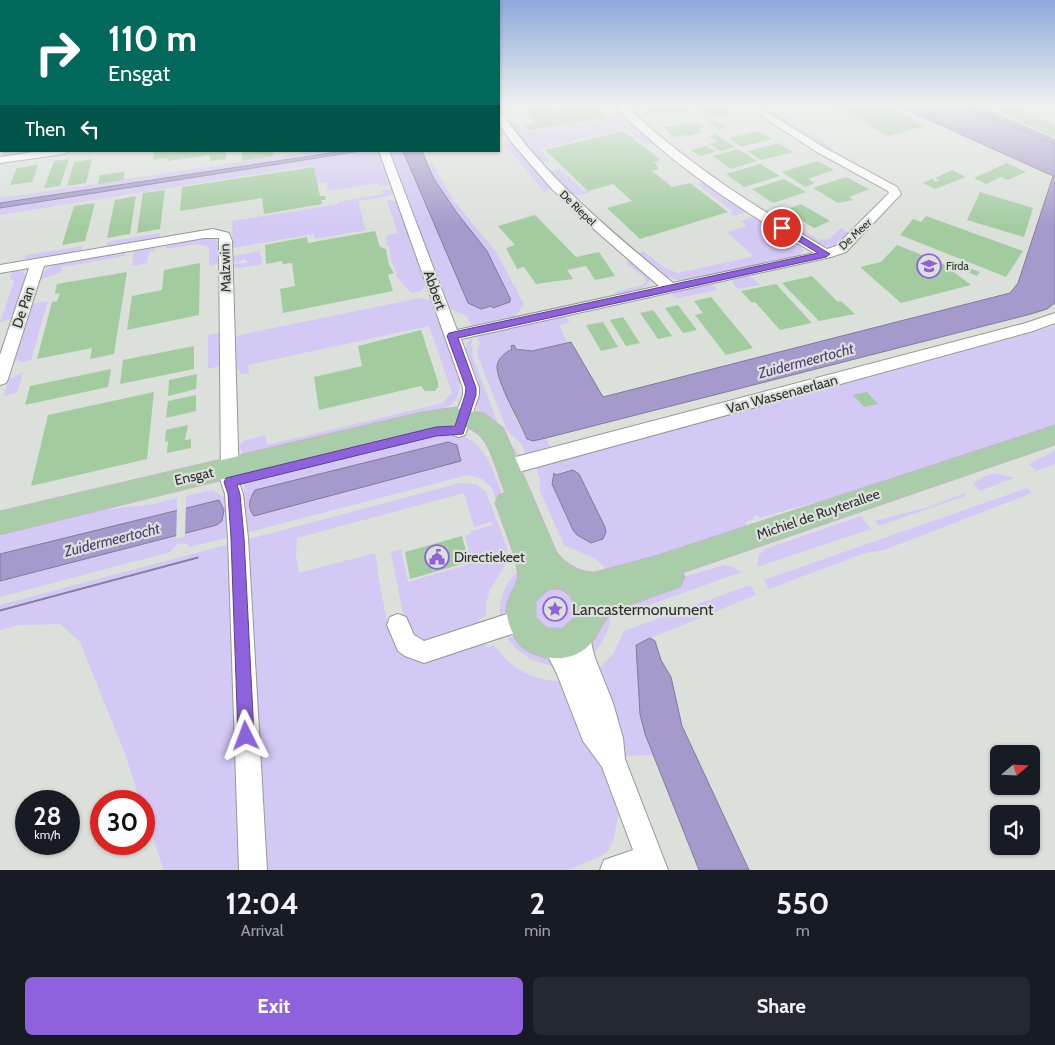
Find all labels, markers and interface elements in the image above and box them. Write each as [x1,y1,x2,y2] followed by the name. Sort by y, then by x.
[108,17,197,60] text: 110 m
[25,20,90,85] icon: right
[108,60,170,87] text: Ensgat
[76,115,104,143] icon: left
[25,118,66,141] text: Then
[557,187,599,229] street label: De Riepel
[761,207,803,249] pin
[768,214,796,242] icon: arrive
[836,215,875,253] street label: De Meer
[215,243,235,293] street label: Malzwin
[916,253,942,279] school or university icon: Firda
[946,259,969,273] place label: Firda
[420,268,450,312] street label: Abbert
[8,284,38,330] street label: De Pan
[755,340,856,383] water label: Zuidermeertocht
[724,370,840,418] street label: Van Wassenaerlaan
[173,463,216,489] street label: Ensgat
[754,484,882,544] street label: Michiel de Ruyterallee
[61,519,162,561] water label: Zuidermeertocht
[424,544,450,570] public building icon: Directiekeet
[454,548,525,566] place label: Directiekeet
[542,596,568,622] place icon: Lancastermonument
[572,600,714,619] place label: Lancastermonument
[219,709,271,761] position arrow
[990,745,1040,795] north arrow
[990,745,1040,855] map controls
[90,790,155,855] speed limit sign: 30
[33,801,62,831] text: 28
[990,805,1040,855] button: sound
[34,827,61,842] text: km/h
[225,885,299,922] text: 12:04
[530,885,545,922] text: 2
[776,885,830,922] text: 550
[241,921,283,940] text: Arrival
[524,921,551,940] text: min
[796,921,810,940] text: m
[25,977,523,1035] button: Exit
[533,977,1030,1035] button: Share

